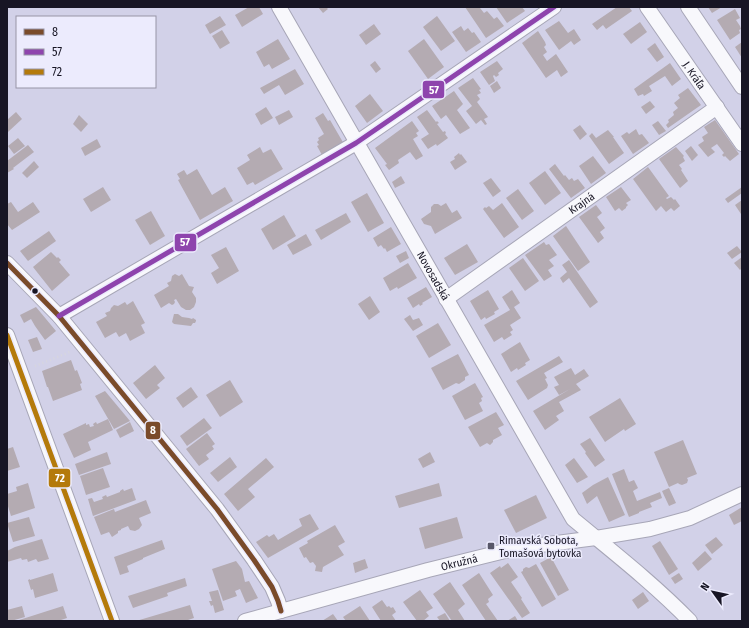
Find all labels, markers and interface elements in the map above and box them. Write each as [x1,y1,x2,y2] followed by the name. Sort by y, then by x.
[16,16,156,88] legend
[52,25,58,39] text: 8
[52,45,62,59] text: 57
[680,59,708,92] street label: J. Kráľa
[52,65,62,79] text: 72
[422,80,445,99] line badge: 57
[429,84,439,97] text: 57
[566,190,597,217] street label: Krajná
[174,233,197,252] line badge: 57
[180,236,190,249] text: 57
[414,249,452,303] street label: Novosadská
[30,286,40,296] unlabelled marker
[145,421,161,440] line badge: 8
[150,424,156,437] text: 8
[48,468,71,488] line badge: 72
[55,472,65,485] text: 72
[499,534,581,560] place label: Rimavská Sobota, Tomašová bytovka
[486,541,496,551] marker: Rimavská Sobota, Tomašová bytovka
[440,552,479,574] street label: Okružná
[693,572,733,612] north arrow
[698,581,712,593] text: N

